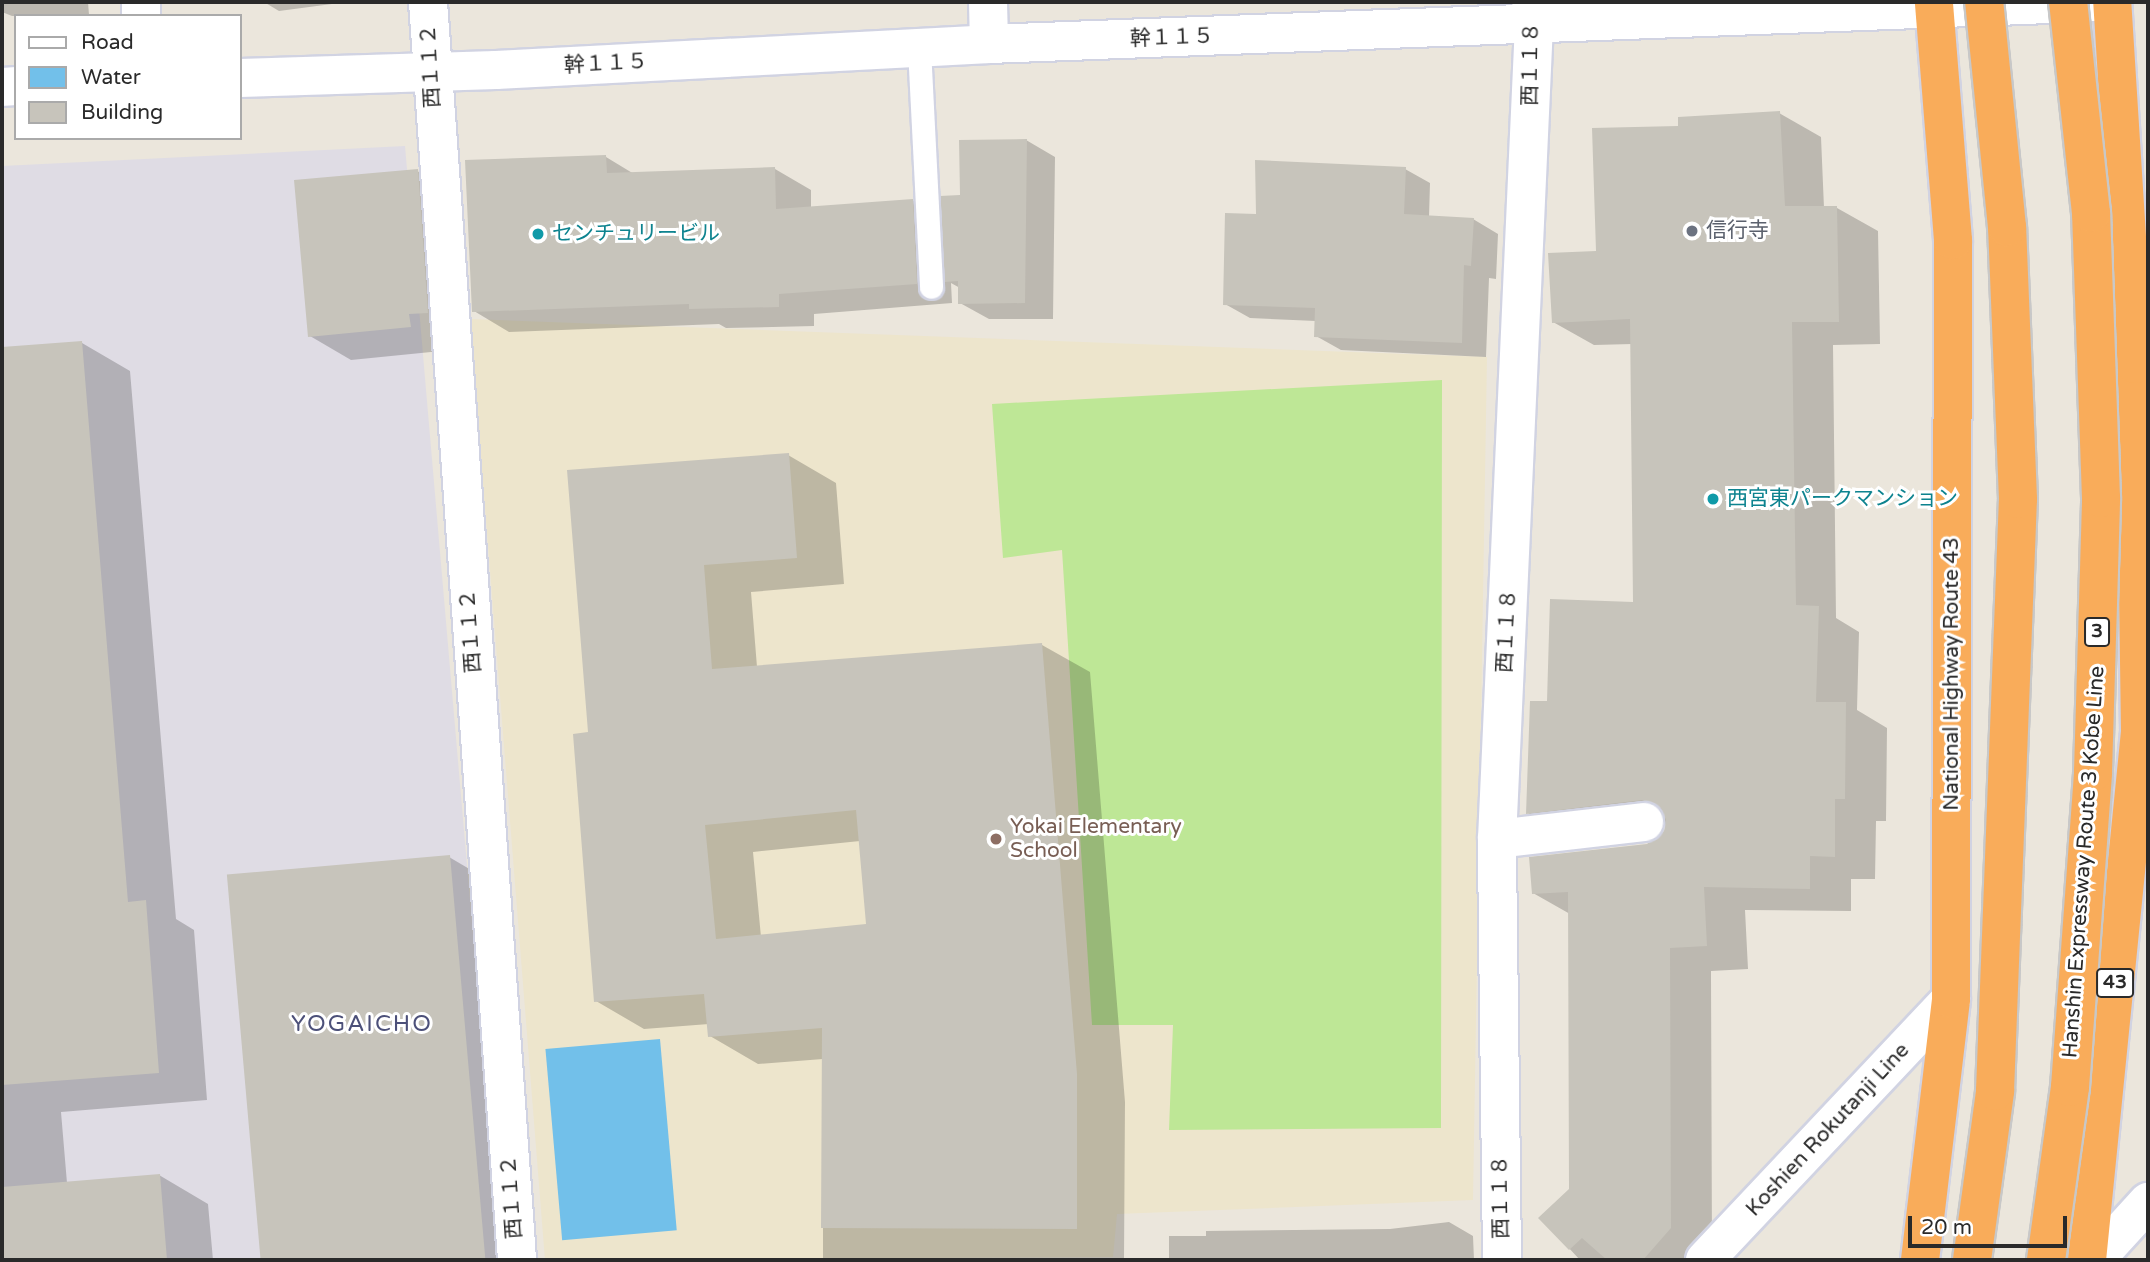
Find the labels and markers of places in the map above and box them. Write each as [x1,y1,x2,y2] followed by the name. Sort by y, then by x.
[1706,218,1769,244] place label: 信行寺
[552,221,720,247] place label: センチュリービル
[1684,223,1700,239] marker: 信行寺
[530,226,546,242] marker: センチュリービル
[1727,486,1958,512] place label: 西宮東パークマンション
[1705,491,1721,507] marker: 西宮東パークマンション
[1010,814,1182,864] place label: Yokai Elementary School
[988,831,1004,847] marker: Yokai Elementary School

